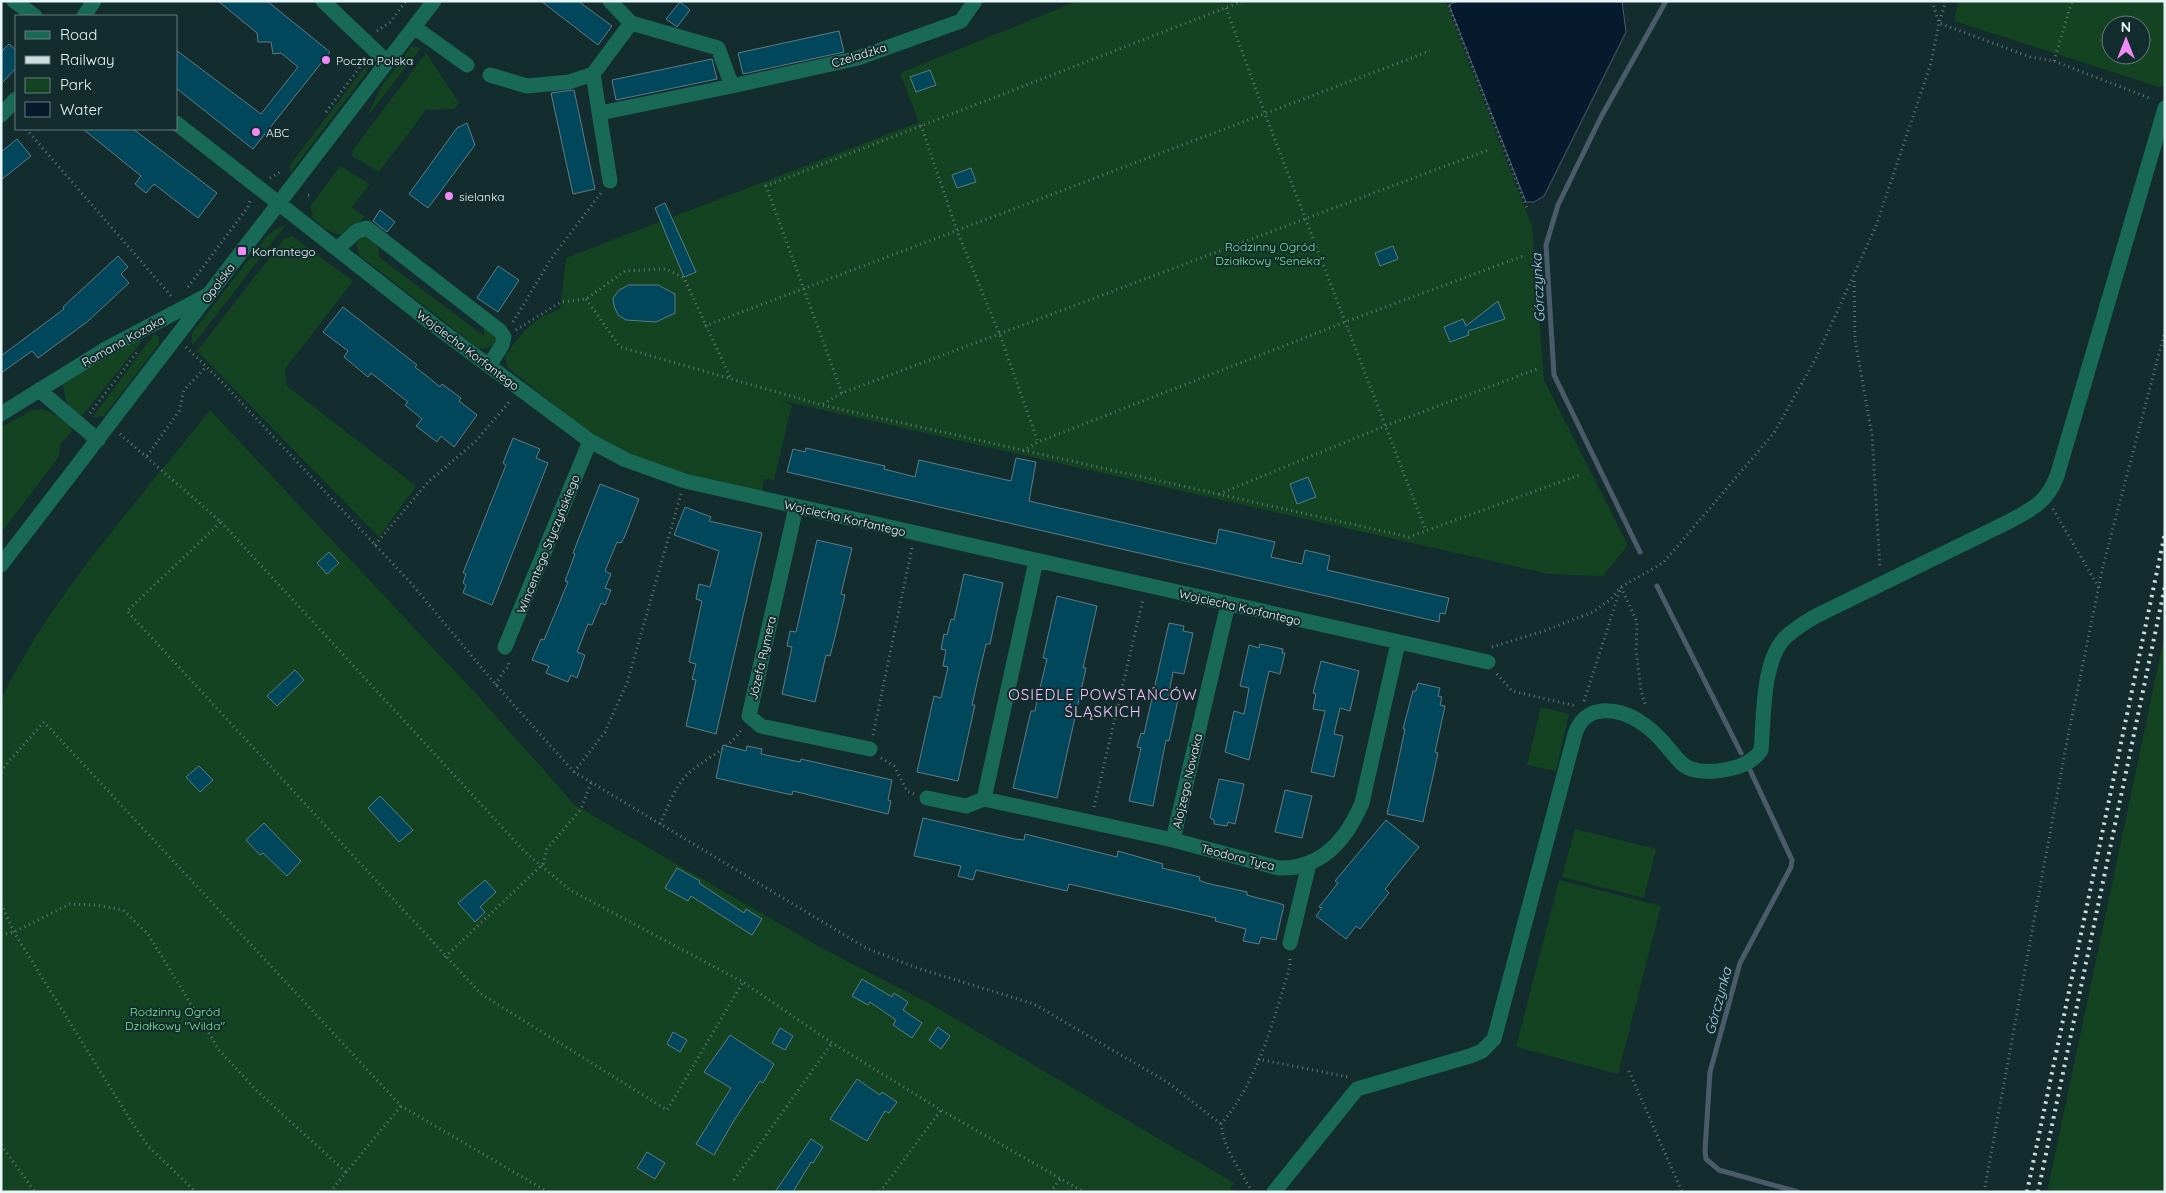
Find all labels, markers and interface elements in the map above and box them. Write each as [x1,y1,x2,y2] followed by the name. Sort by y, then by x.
[15,15,178,130] legend
[2101,15,2151,65] north arrow
[2121,18,2131,36] text: N
[60,25,97,44] text: Road
[830,40,888,70] street label: Czeladzka
[60,50,115,69] text: Railway
[336,53,413,68] place label: Poczta Polska
[320,54,332,66] marker: Poczta Polska
[60,75,92,94] text: Park
[60,100,103,119] text: Water
[266,125,290,140] place label: ABC
[250,126,262,138] marker: ABC
[459,189,505,204] place label: sielanka
[443,190,455,202] marker: sielanka
[1215,239,1325,268] park label: Rodzinny Ogród Działkowy "Seneka"
[252,244,315,259] place label: Korfantego
[236,245,248,257] marker: Korfantego
[1527,251,1549,323] water label: Górczynka
[198,260,238,306] street label: Opolska
[414,307,522,393] street label: Wojciecha Korfantego
[79,312,167,370] street label: Romana Kozaka
[513,472,583,616] street label: Wincentego Styczyńskiego
[783,497,907,539] street label: Wojciecha Korfantego
[1178,586,1302,628] street label: Wojciecha Korfantego
[745,615,779,701] street label: Józefa Rymera
[1008,685,1198,721] district label: OSIEDLE POWSTAŃCÓW ŚLĄSKICH
[1169,732,1205,830] street label: Alojzego Nowaka
[1199,841,1277,873] street label: Teodora Tyca
[1700,964,1736,1037] water label: Górczynka
[125,1004,225,1033] park label: Rodzinny Ogród Działkowy "Wilda"

